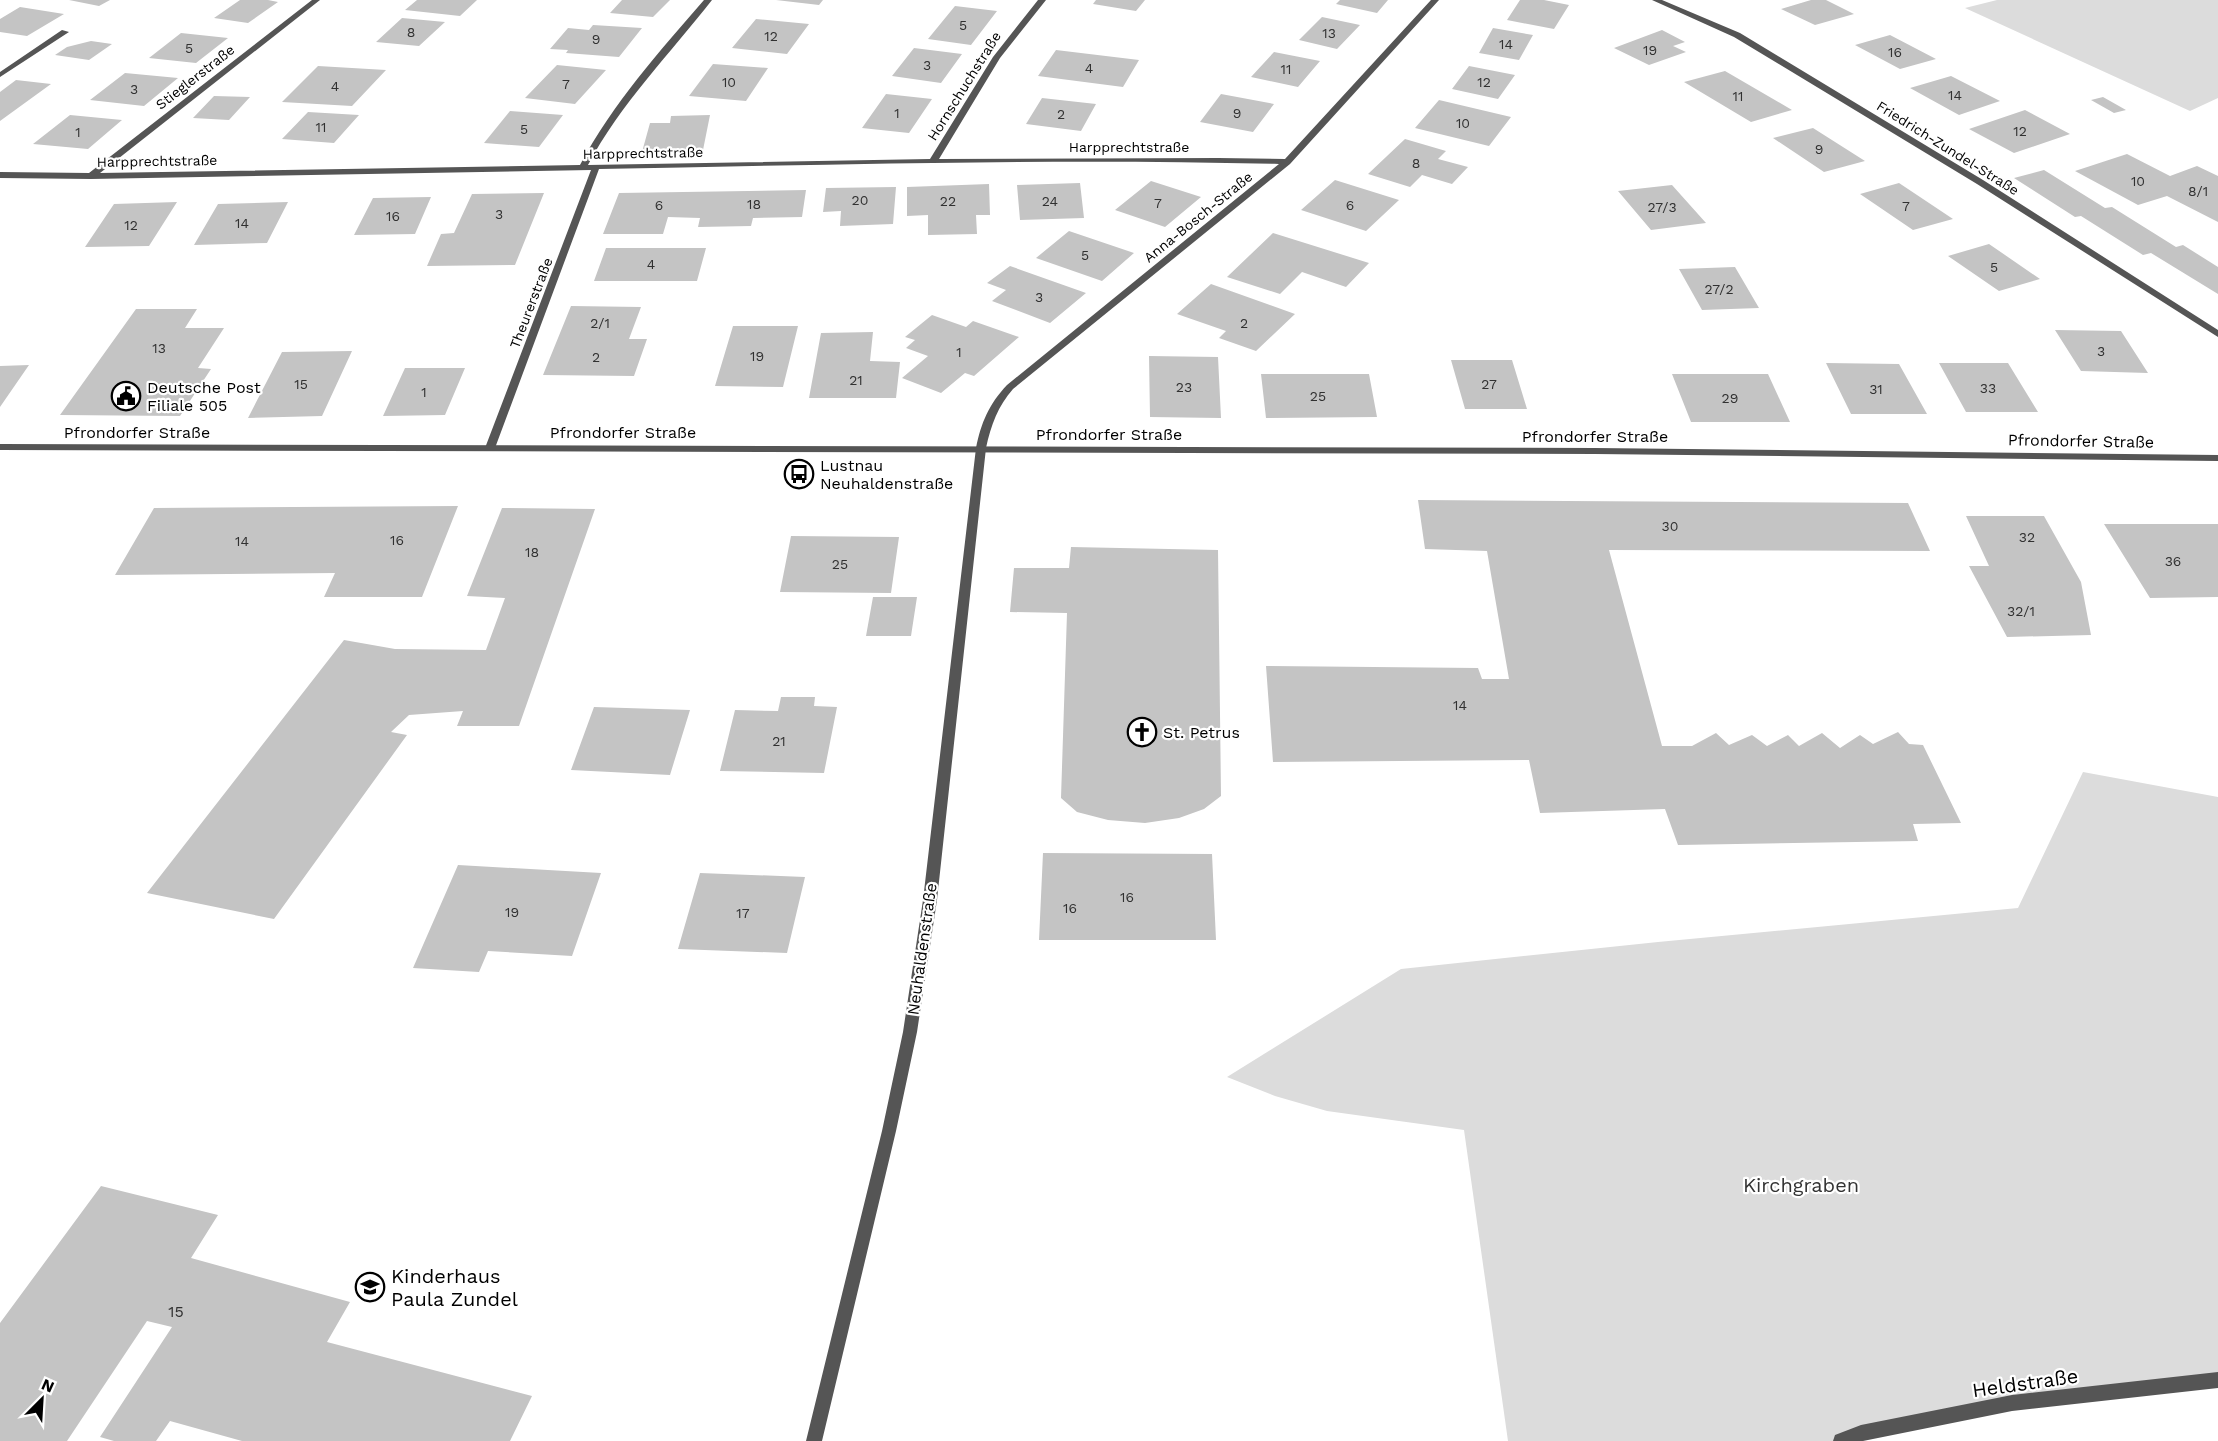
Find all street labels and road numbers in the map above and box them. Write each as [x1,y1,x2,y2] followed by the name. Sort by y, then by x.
[924,29,1004,143] street label: Hornschuchstraße
[153,41,237,113] street label: Stieglerstraße
[1874,98,2022,198] street label: Friedrich-Zundel-Straße
[1069,139,1189,155] street label: Harpprechtstraße
[583,144,703,162] street label: Harpprechtstraße
[97,152,217,170] street label: Harpprechtstraße
[1141,168,1255,266] street label: Anna-Bosch-Straße
[506,255,556,351] street label: Theurerstraße
[64,423,210,442] street label: Pfrondorfer Straße
[550,423,696,442] street label: Pfrondorfer Straße
[1036,425,1182,444] street label: Pfrondorfer Straße
[1522,427,1668,446] street label: Pfrondorfer Straße
[2008,430,2154,452] street label: Pfrondorfer Straße
[903,882,941,1016] street label: Neuhaldenstraße
[1970,1364,2080,1402] street label: Heldstraße

